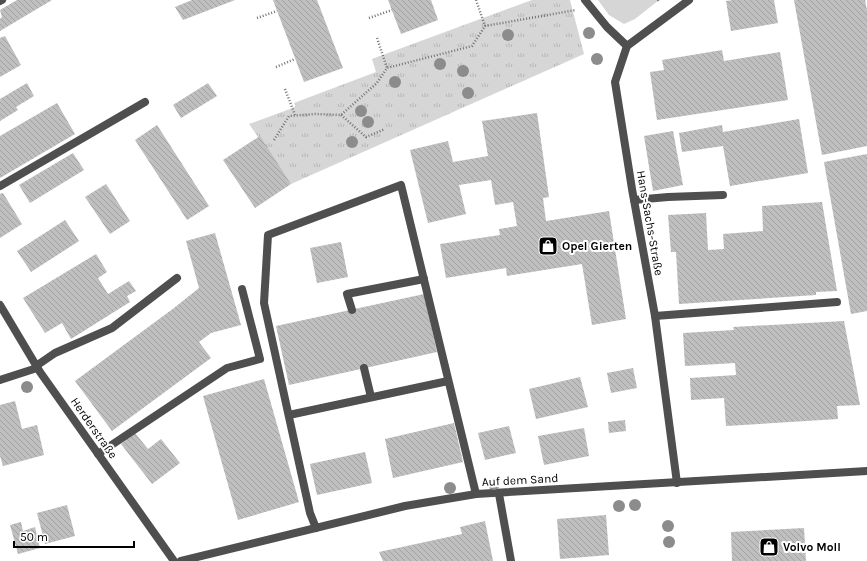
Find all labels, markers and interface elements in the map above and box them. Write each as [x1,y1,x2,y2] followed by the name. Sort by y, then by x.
[634,169,666,277] street label: Hans-Sachs-Straße
[537,235,559,257] shop icon: Opel Gierten
[562,239,632,253] place label: Opel Gierten
[68,395,120,461] street label: Herderstraße
[481,471,559,489] street label: Auf dem Sand
[14,523,134,549] scale bar
[20,530,48,544] text: 50 m
[758,536,780,558] shop icon: Volvo Moll
[783,540,841,554] place label: Volvo Moll

